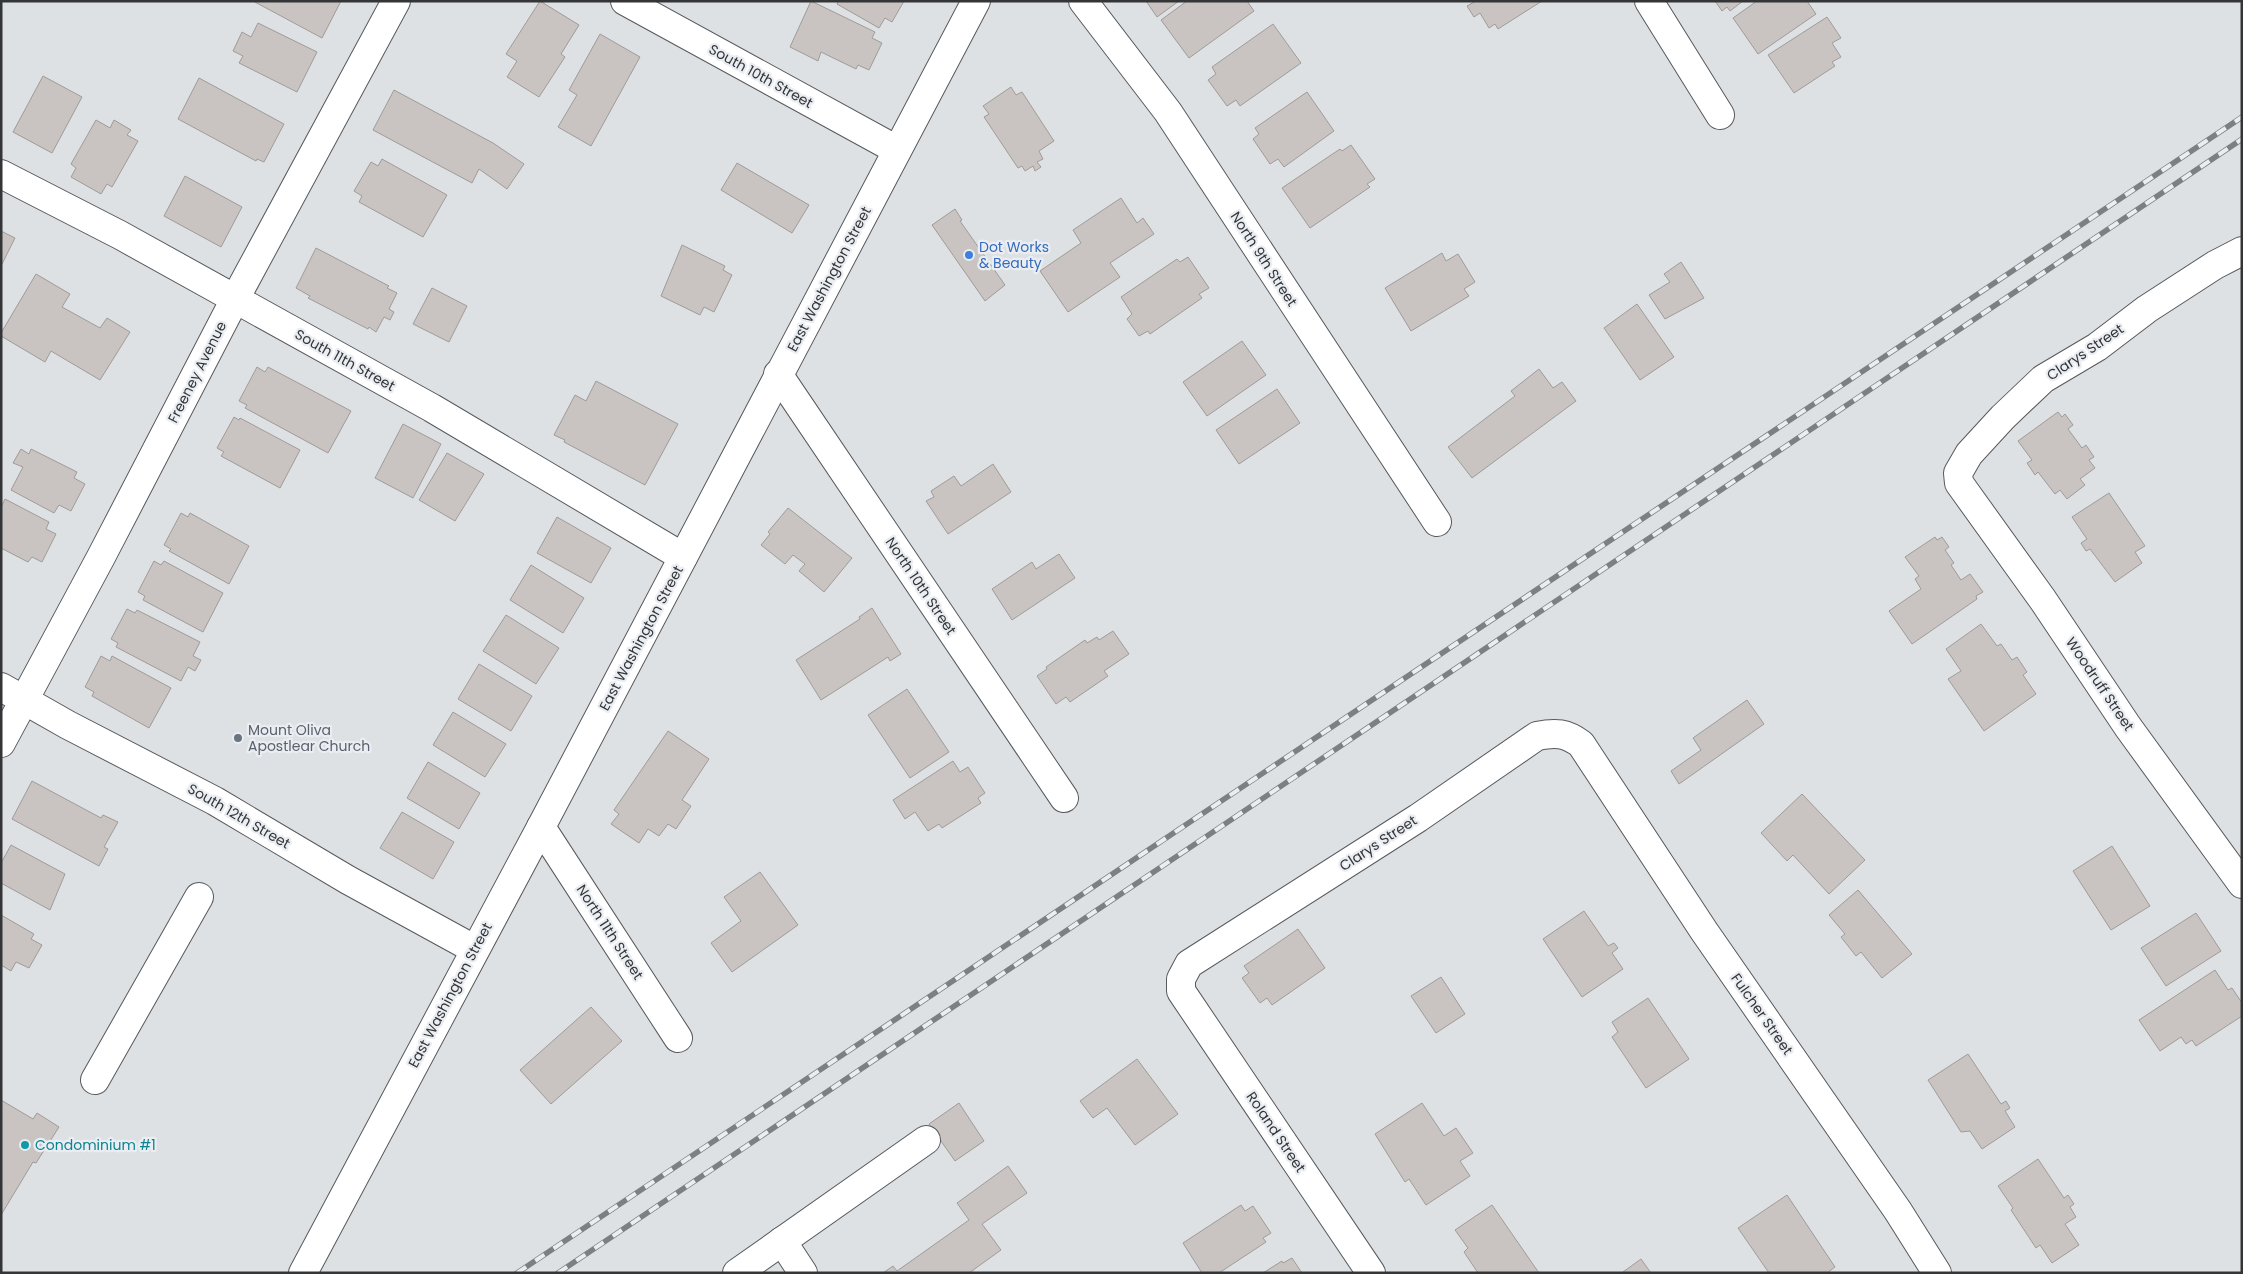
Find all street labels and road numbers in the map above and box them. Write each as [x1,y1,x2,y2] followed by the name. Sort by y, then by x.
[705,39,817,113] street label: South 10th Street
[782,203,876,355] street label: East Washington Street
[1226,208,1302,310] street label: North 9th Street
[163,318,231,426] street label: Freeney Avenue
[2043,319,2127,385] street label: Clarys Street
[291,324,399,396] street label: South 11th Street
[881,533,961,639] street label: North 10th Street
[594,562,688,714] street label: East Washington Street
[2061,633,2139,735] street label: Woodruff Street
[184,779,294,853] street label: South 12th Street
[1335,810,1421,876] street label: Clarys Street
[572,881,648,983] street label: North 11th Street
[403,919,497,1071] street label: East Washington Street
[1726,969,1798,1059] street label: Fulcher Street
[1242,1088,1310,1176] street label: Roland Street

